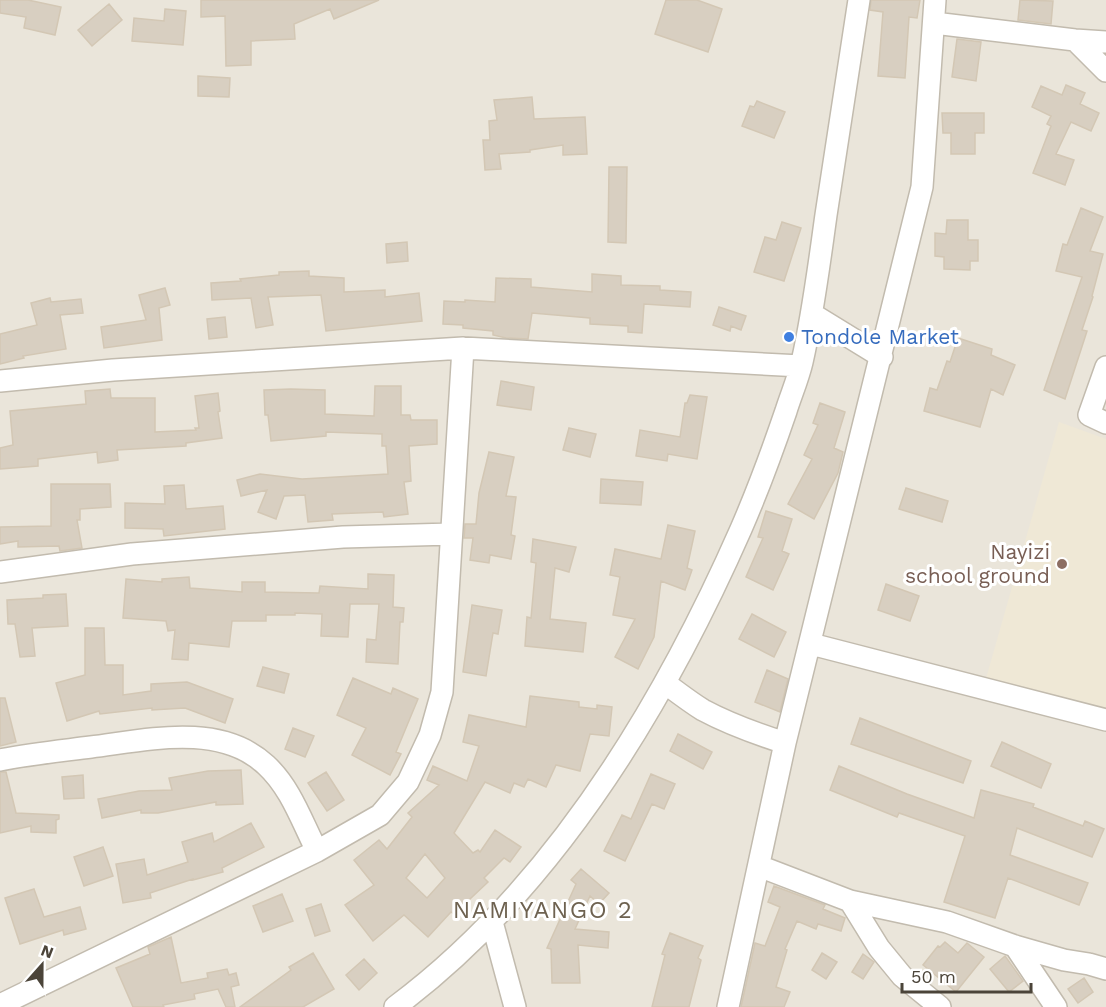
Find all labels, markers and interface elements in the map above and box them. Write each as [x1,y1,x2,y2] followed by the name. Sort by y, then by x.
[801,324,959,349] place label: Tondole Market
[782,330,796,344] marker: Tondole Market
[905,539,1050,588] place label: Nayizi school ground
[1055,557,1069,571] marker: Nayizi school ground
[453,896,633,924] district label: NAMIYANGO 2
[12,935,72,995] north arrow
[38,940,56,962] text: N
[902,956,1031,994] scale bar
[911,966,956,987] text: 50 m

